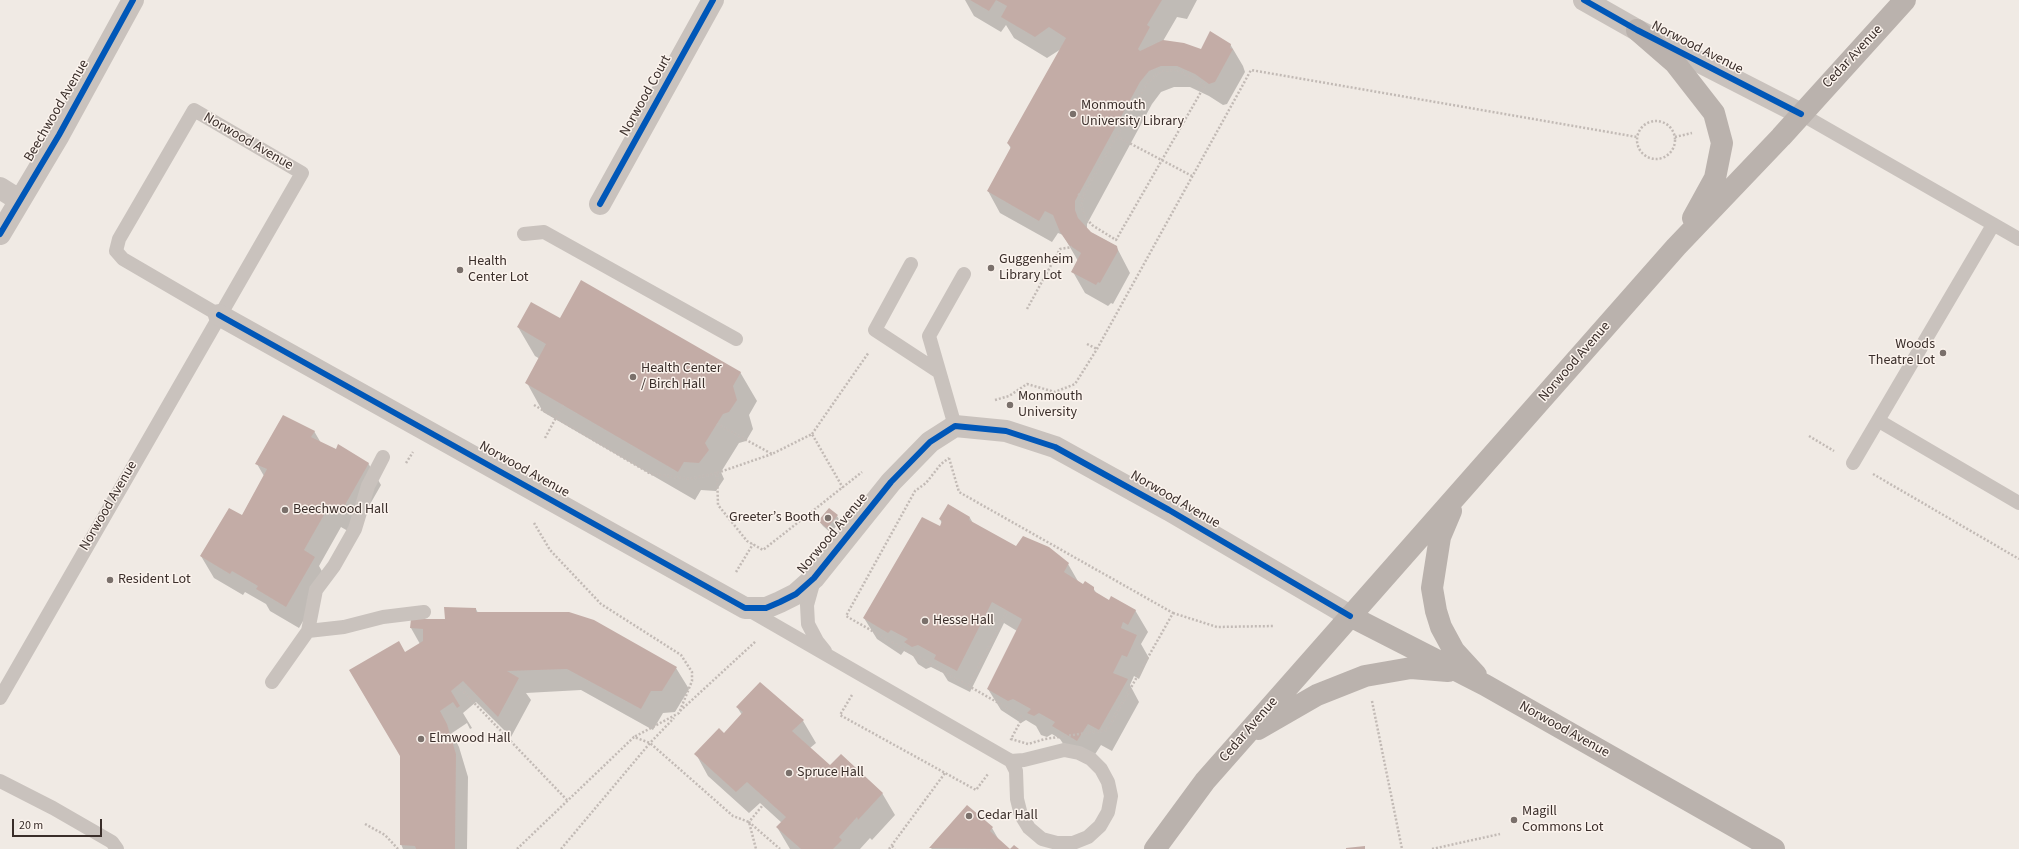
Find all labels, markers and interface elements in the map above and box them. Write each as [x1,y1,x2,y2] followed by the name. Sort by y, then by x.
[1648,18,1746,78] street label: Norwood Avenue
[1819,22,1887,92] street label: Cedar Avenue
[617,52,675,140] street label: Norwood Court
[21,57,93,165] street label: Beechwood Avenue
[1081,98,1184,130] place label: Monmouth University Library
[1068,109,1078,119] marker: Monmouth University Library
[200,110,296,174] street label: Norwood Avenue
[999,252,1073,284] place label: Guggenheim Library Lot
[468,254,528,286] place label: Health Center Lot
[986,263,996,273] marker: Guggenheim Library Lot
[455,265,465,275] marker: Health Center Lot
[1536,318,1614,406] street label: Norwood Avenue
[1868,337,1935,370] place label: Woods Theatre Lot
[1938,348,1948,358] marker: Woods Theatre Lot
[641,361,722,394] place label: Health Center / Birch Hall
[628,372,638,382] marker: Health Center / Birch Hall
[1018,389,1083,422] place label: Monmouth University
[1005,400,1015,410] marker: Monmouth University
[476,438,572,502] street label: Norwood Avenue
[77,458,141,554] street label: Norwood Avenue
[1127,468,1223,532] street label: Norwood Avenue
[794,490,872,578] street label: Norwood Avenue
[293,502,388,518] place label: Beechwood Hall
[280,505,290,515] marker: Beechwood Hall
[729,510,820,526] place label: Greeter’s Booth
[823,513,833,523] marker: Greeter’s Booth
[118,572,191,588] place label: Resident Lot
[105,575,115,585] marker: Resident Lot
[933,613,994,629] place label: Hesse Hall
[920,616,930,626] marker: Hesse Hall
[1216,694,1282,766] street label: Cedar Avenue
[1516,698,1612,762] street label: Norwood Avenue
[429,731,511,747] place label: Elmwood Hall
[416,734,426,744] marker: Elmwood Hall
[797,765,864,781] place label: Spruce Hall
[784,768,794,778] marker: Spruce Hall
[1522,804,1603,836] place label: Magill Commons Lot
[977,808,1038,824] place label: Cedar Hall
[14,811,104,837] scale bar
[964,811,974,821] marker: Cedar Hall
[1509,815,1519,825] marker: Magill Commons Lot
[19,817,43,834] text: 20 m

